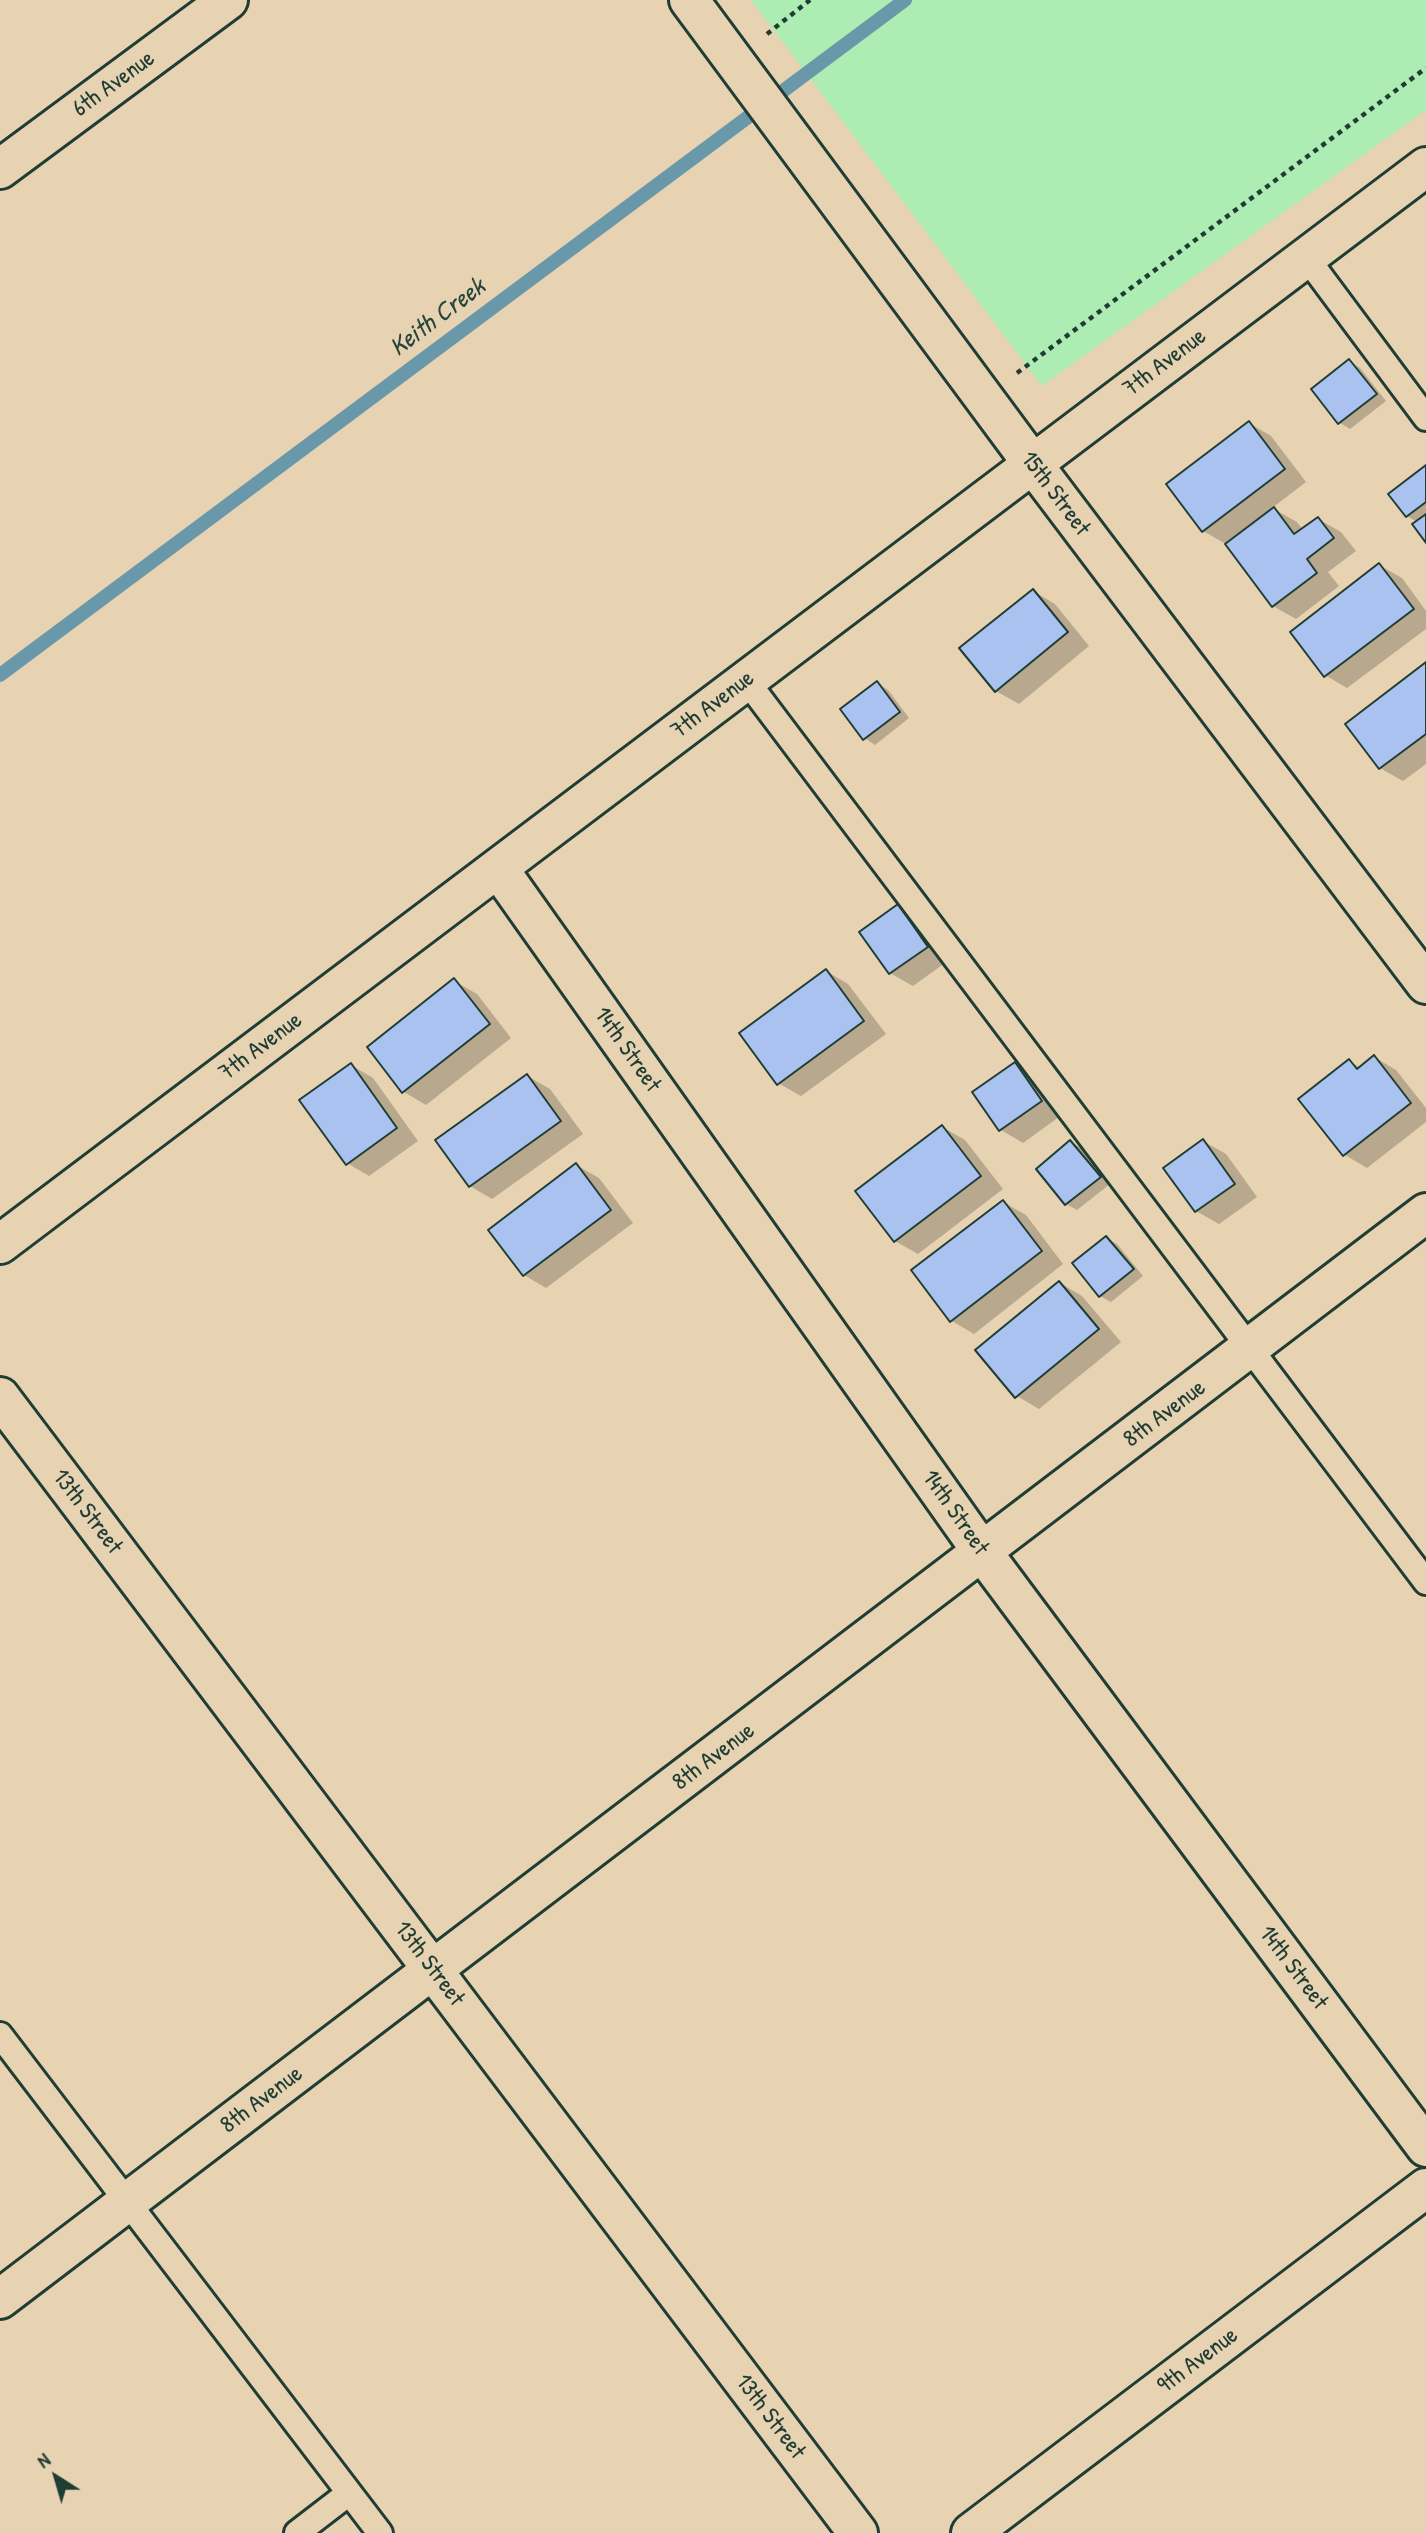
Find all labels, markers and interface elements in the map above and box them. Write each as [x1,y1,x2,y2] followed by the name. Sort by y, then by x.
[67,45,161,123] street label: 6th Avenue
[384,272,492,364] water label: Keith Creek
[1118,322,1212,404] street label: 7th Avenue
[1014,446,1096,542] street label: 15th Street
[666,664,760,746] street label: 7th Avenue
[587,1002,667,1098] street label: 14th Street
[214,1006,308,1088] street label: 7th Avenue
[1118,1374,1212,1454] street label: 8th Avenue
[46,1464,128,1560] street label: 13th Street
[915,1465,995,1561] street label: 14th Street
[667,1717,761,1797] street label: 8th Avenue
[388,1916,470,2012] street label: 13th Street
[1252,1920,1334,2016] street label: 14th Street
[215,2060,309,2140] street label: 8th Avenue
[1152,2321,1244,2401] street label: 9th Avenue
[729,2369,811,2465] street label: 13th Street
[21,2442,91,2512] north arrow
[31,2447,55,2474] text: N

